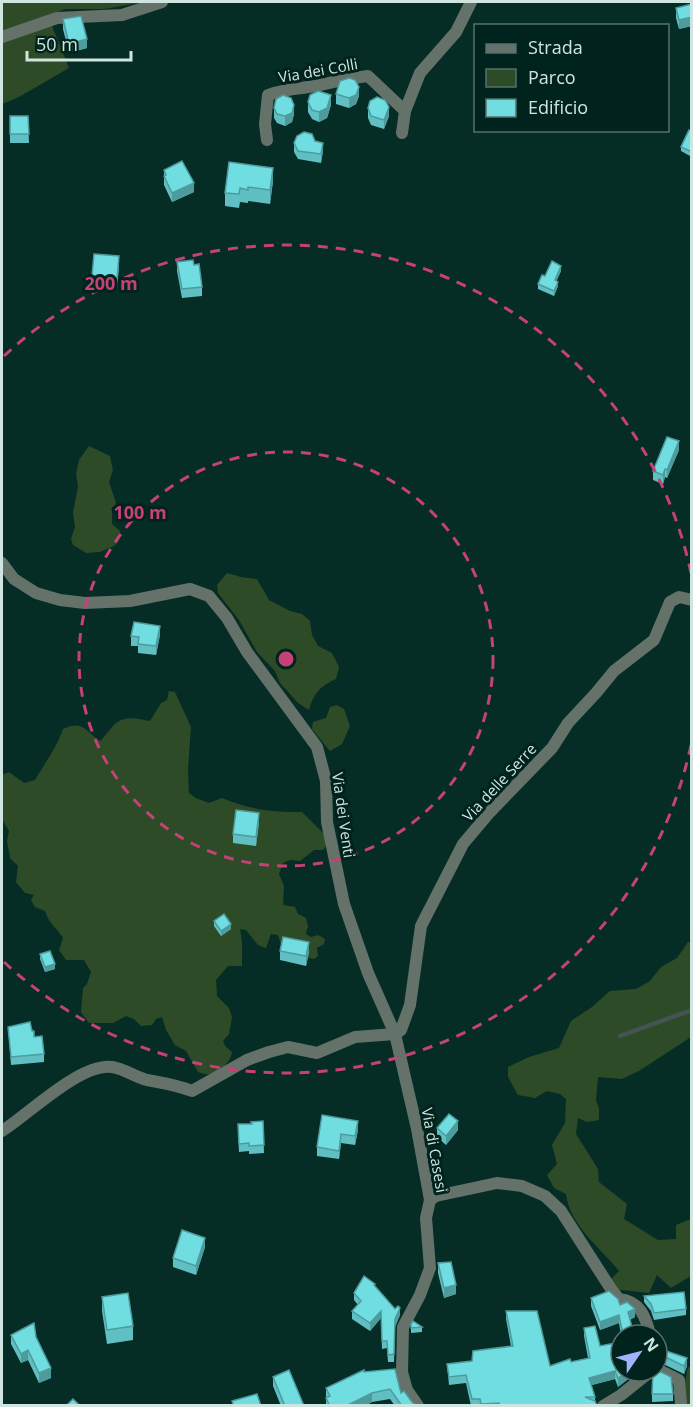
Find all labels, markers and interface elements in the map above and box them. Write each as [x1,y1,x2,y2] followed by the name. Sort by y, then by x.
[27,24,130,62] scale bar
[474,24,669,132] legend
[36,32,78,56] text: 50 m
[528,35,583,59] text: Strada
[277,53,359,87] street label: Via dei Colli
[528,65,576,89] text: Parco
[528,95,588,119] text: Edificio
[84,271,138,295] text: 200 m
[113,500,167,524] text: 100 m
[276,649,296,669] centre of rings
[458,739,540,825] street label: Via delle Serre
[328,771,360,859] street label: Via dei Venti
[418,1106,452,1194] street label: Via di Casesi
[609,1323,669,1383] north arrow
[639,1333,664,1356] text: N

